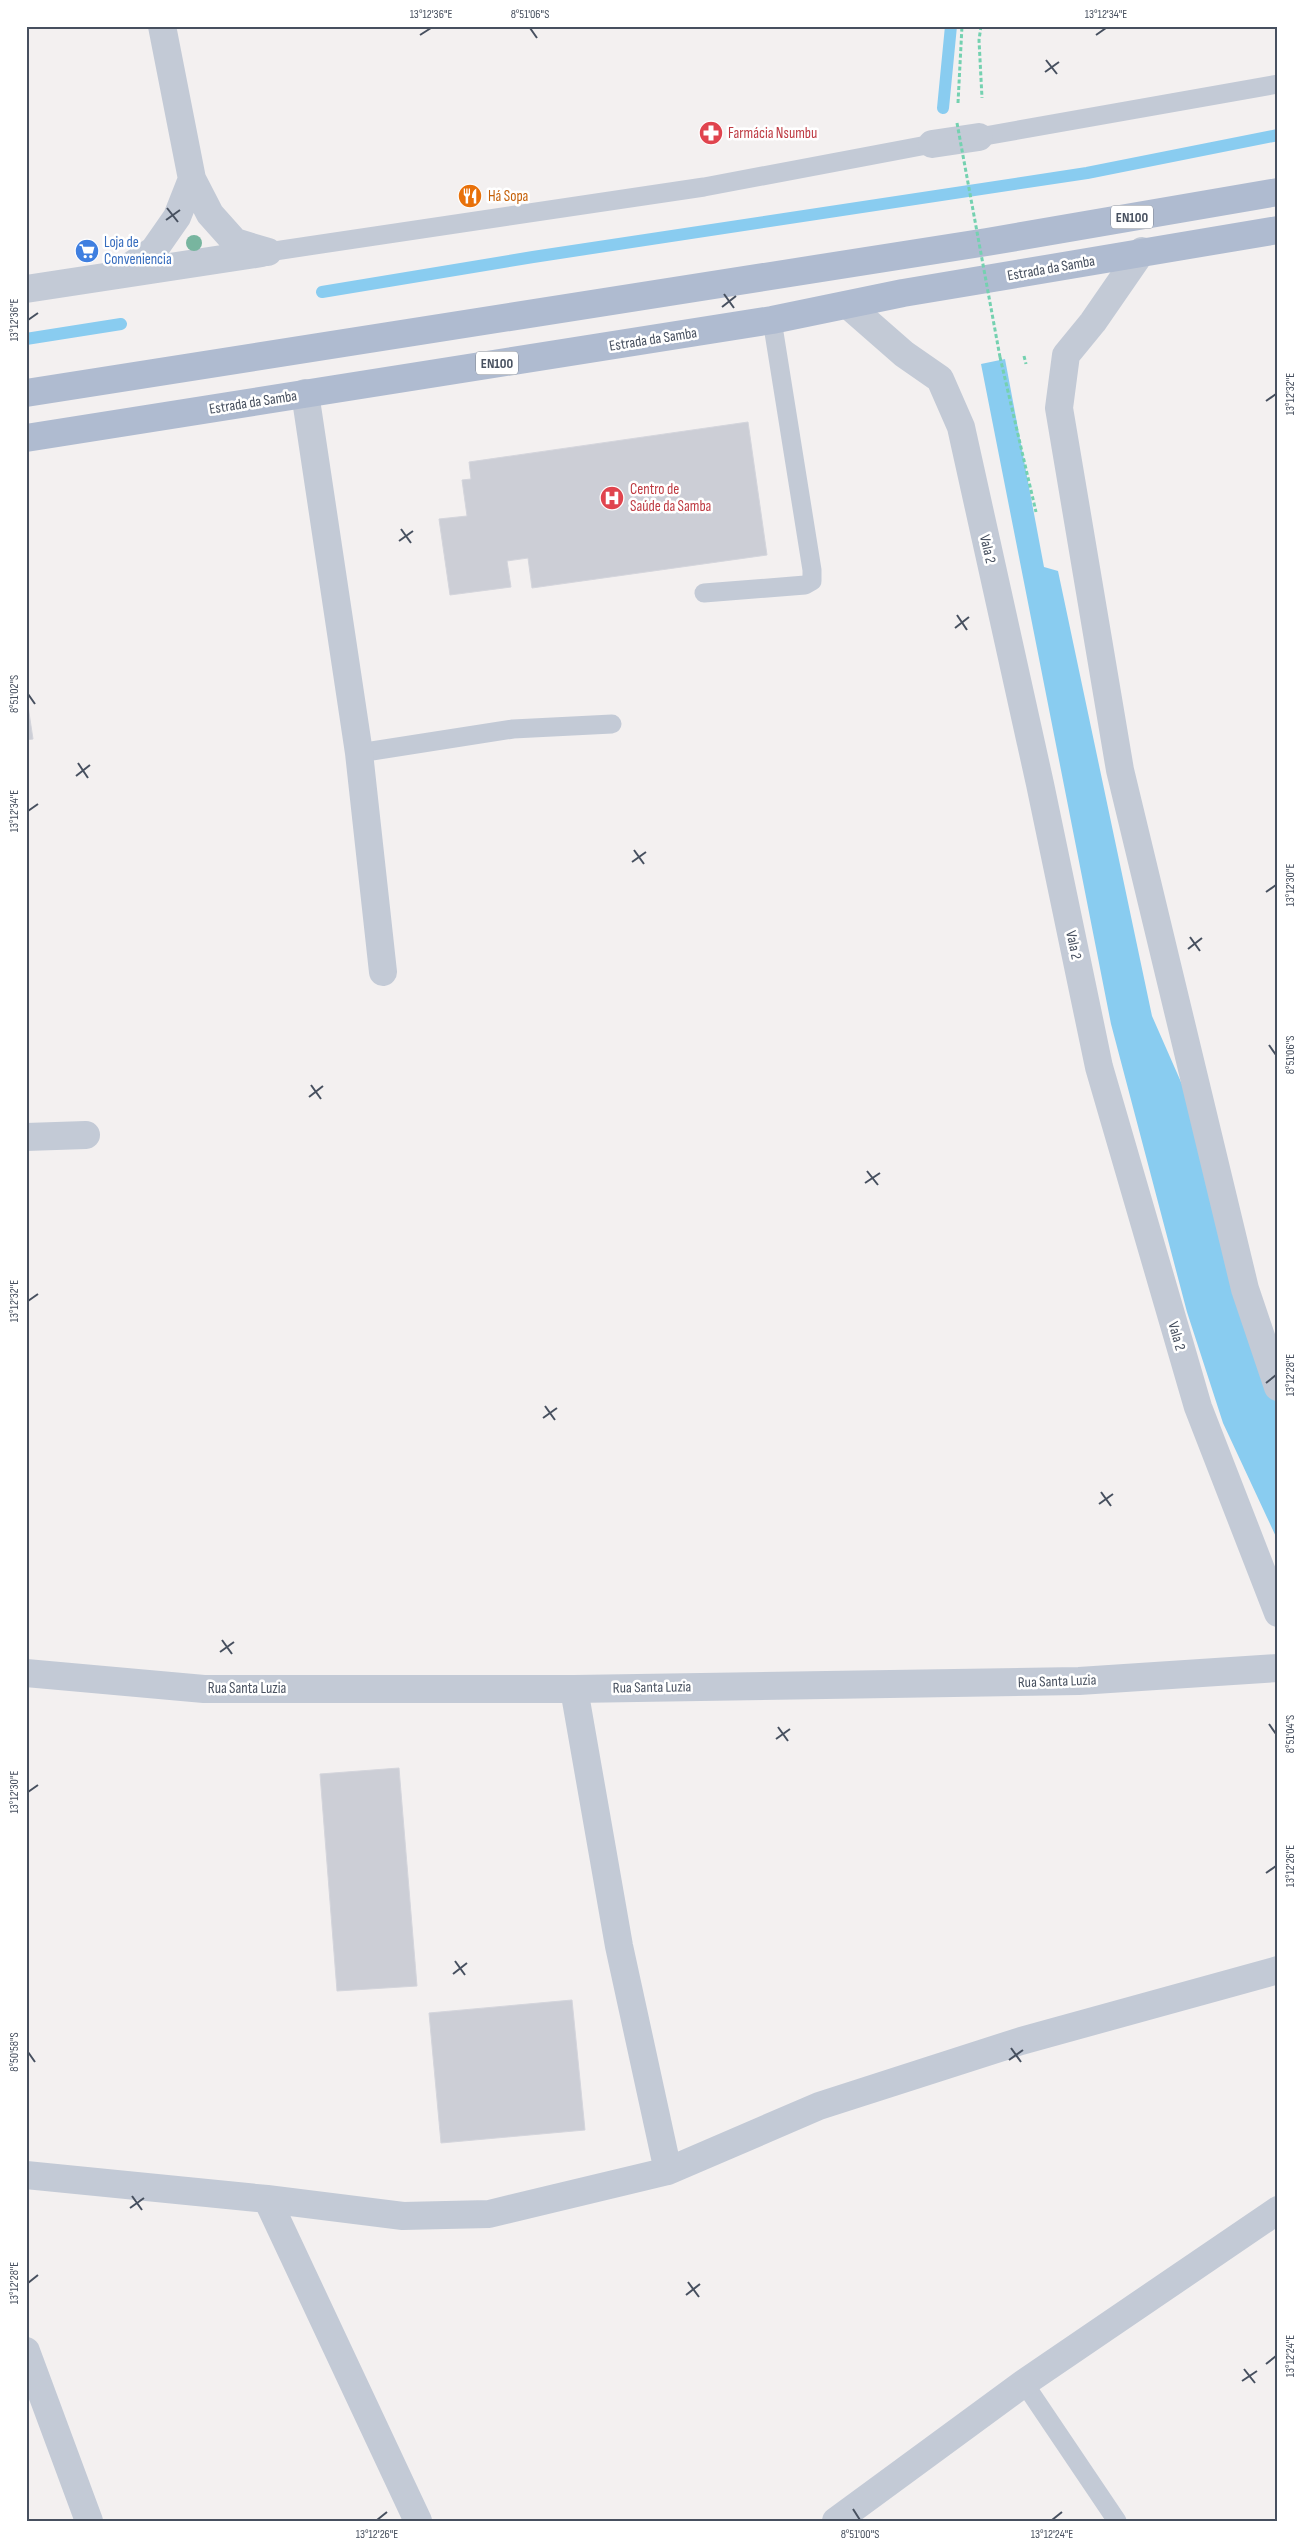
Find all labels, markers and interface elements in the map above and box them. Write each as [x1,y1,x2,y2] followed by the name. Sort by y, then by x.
[410,7,452,22] text: 13°12'36"E
[511,7,549,22] text: 8°51'06"S
[1085,7,1127,22] text: 13°12'34"E
[698,120,724,146] pharmacy icon: Farmácia Nsumbu
[728,124,817,143] place label: Farmácia Nsumbu
[457,183,483,209] restaurant icon: Há Sopa
[488,187,529,206] place label: Há Sopa
[1111,206,1153,228] road number: EN100
[104,233,172,269] place label: Loja de Conveniencia
[74,238,100,264] supermarket icon: Loja de Conveniencia
[1006,251,1097,286] street label: Estrada da Samba
[7,299,22,341] text: 13°12'36"E
[608,323,699,356] street label: Estrada da Samba
[476,352,518,374] road number: EN100
[1283,373,1298,415] text: 13°12'32"E
[208,386,299,419] street label: Estrada da Samba
[630,480,712,516] place label: Centro de Saúde da Samba
[599,485,625,511] hospital icon: Centro de Saúde da Samba
[975,533,1000,565] street label: Vala 2
[7,675,22,713] text: 8°51'02"S
[7,790,22,832] text: 13°12'34"E
[1283,864,1298,906] text: 13°12'30"E
[1061,929,1086,961] street label: Vala 2
[1283,1036,1298,1074] text: 8°51'06"S
[7,1280,22,1322] text: 13°12'32"E
[1163,1319,1190,1353] street label: Vala 2
[1283,1354,1298,1396] text: 13°12'28"E
[1017,1671,1097,1692] street label: Rua Santa Luzia
[613,1677,692,1698] street label: Rua Santa Luzia
[208,1679,286,1698] street label: Rua Santa Luzia
[1283,1715,1298,1753] text: 8°51'04"S
[7,1771,22,1813] text: 13°12'30"E
[1283,1845,1298,1887] text: 13°12'26"E
[7,2032,22,2072] text: 8°50'58"S
[7,2262,22,2304] text: 13°12'28"E
[1283,2335,1298,2377] text: 13°12'24"E
[356,2527,398,2542] text: 13°12'26"E
[841,2527,879,2542] text: 8°51'00"S
[1031,2527,1073,2542] text: 13°12'24"E

